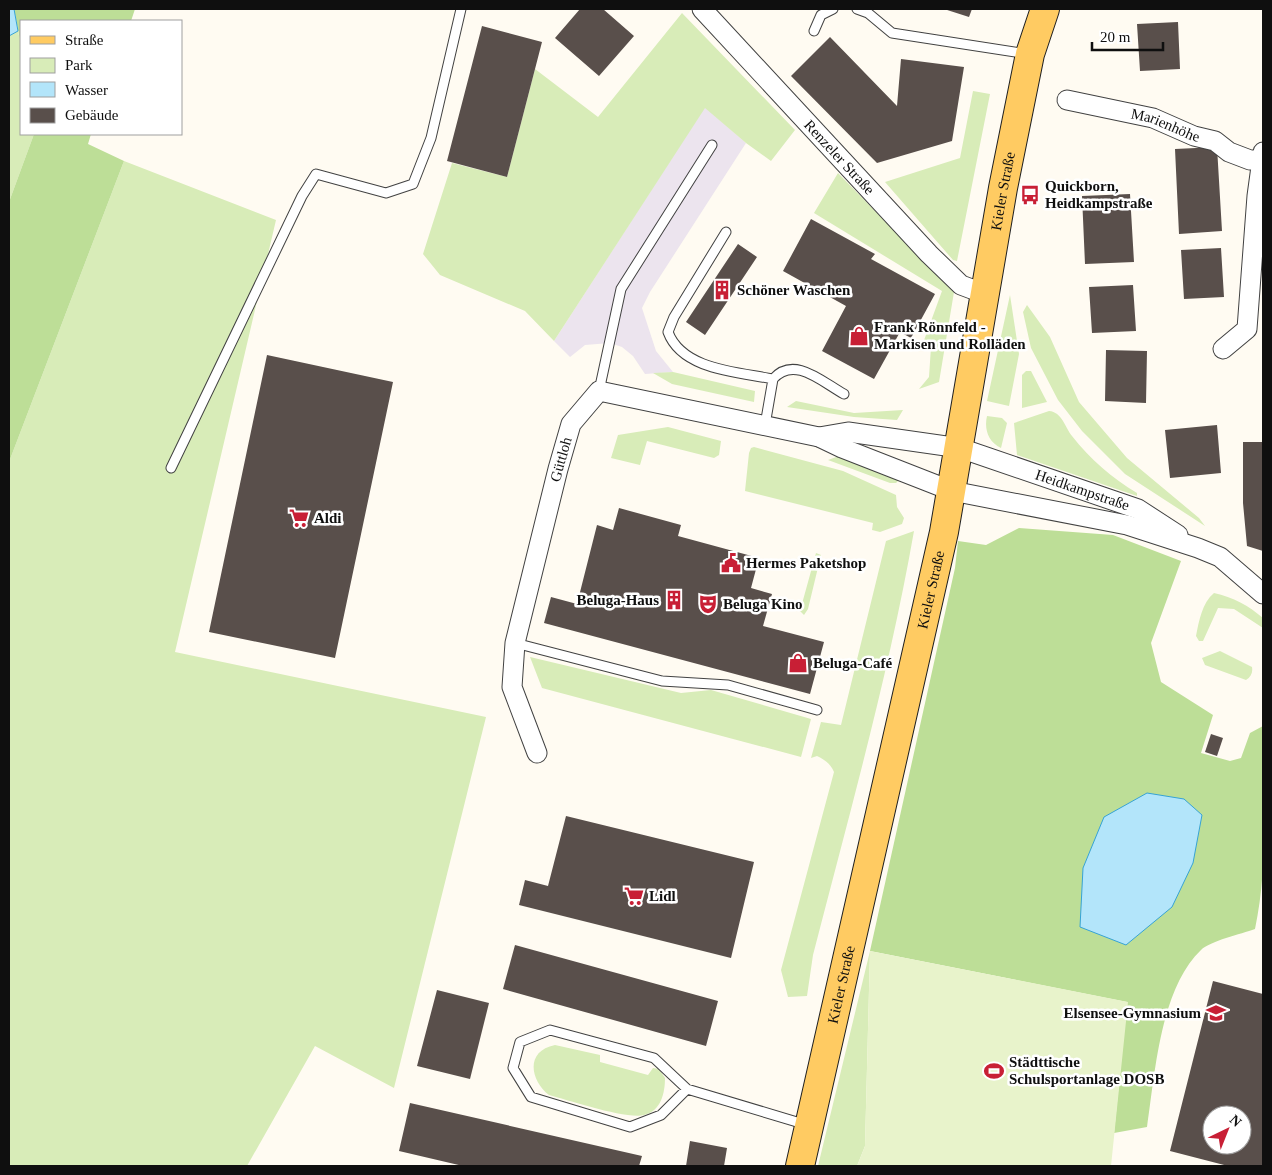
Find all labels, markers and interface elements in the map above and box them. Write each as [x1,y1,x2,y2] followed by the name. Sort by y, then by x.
[20,20,182,135] legend
[1092,20,1163,52] scale bar
[1100,29,1131,45] text: 20 m
[65,32,104,48] text: Straße
[65,57,93,73] text: Park
[65,82,108,98] text: Wasser
[1130,106,1202,145] street label: Marienhöhe
[65,107,119,123] text: Gebäude
[801,117,878,198] street label: Renzeler Straße
[988,150,1018,232] street label: Kieler Straße
[1045,178,1153,211] place label: Quickborn, Heidkampstraße
[1019,184,1041,206] bus stop icon: Quickborn, Heidkampstraße
[711,279,733,301] building icon: Schöner Waschen
[737,282,851,298] place label: Schöner Waschen
[874,319,1026,352] place label: Frank Rönnfeld - Markisen und Rolläden
[848,325,870,347] shop icon: Frank Rönnfeld - Markisen und Rolläden
[547,435,575,483] street label: Güttloh
[1033,466,1132,514] street label: Heidkampstraße
[288,507,310,529] supermarket icon: Aldi
[314,510,342,526] place label: Aldi
[914,549,948,630] street label: Kieler Straße
[720,552,742,574] public building icon: Hermes Paketshop
[746,555,866,571] place label: Hermes Paketshop
[663,589,685,611] building icon: Beluga-Haus
[576,592,659,608] place label: Beluga-Haus
[697,593,719,615] theatre icon: Beluga Kino
[723,596,803,612] place label: Beluga Kino
[787,652,809,674] shop icon: Beluga-Café
[813,655,892,671] place label: Beluga-Café
[623,885,645,907] supermarket icon: Lidl
[649,888,676,904] place label: Lidl
[825,944,858,1025] street label: Kieler Straße
[1205,1002,1227,1024] school or university icon: Elsensee-Gymnasium
[1063,1005,1201,1021] place label: Elsensee-Gymnasium
[1009,1054,1164,1087] place label: Städttische Schulsportanlage DOSB
[983,1060,1005,1082] sports icon: Städttische Schulsportanlage DOSB
[1202,1105,1252,1155] north arrow
[1227,1112,1244,1130] text: N

